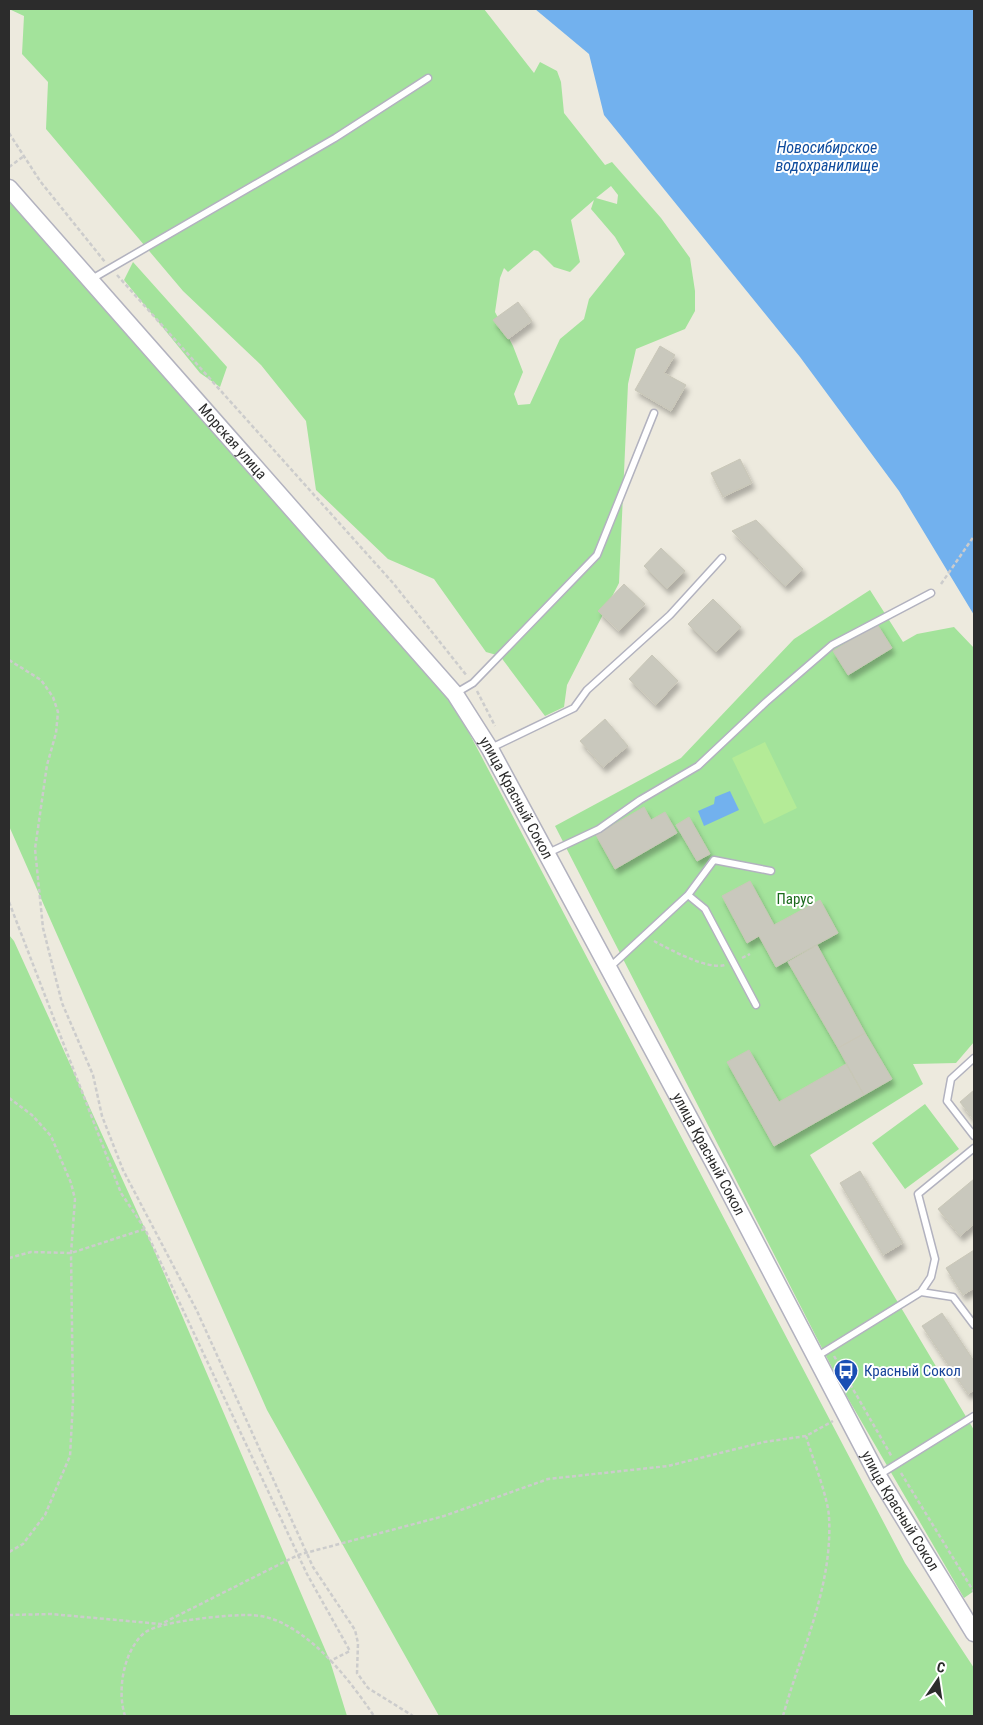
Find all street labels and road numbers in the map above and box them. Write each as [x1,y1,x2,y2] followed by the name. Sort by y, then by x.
[194,400,271,483] street label: Морская улица
[475,733,557,862] street label: улица Красный Сокол
[668,1090,749,1218] street label: улица Красный Сокол
[857,1448,943,1574] street label: улица Красный Сокол

